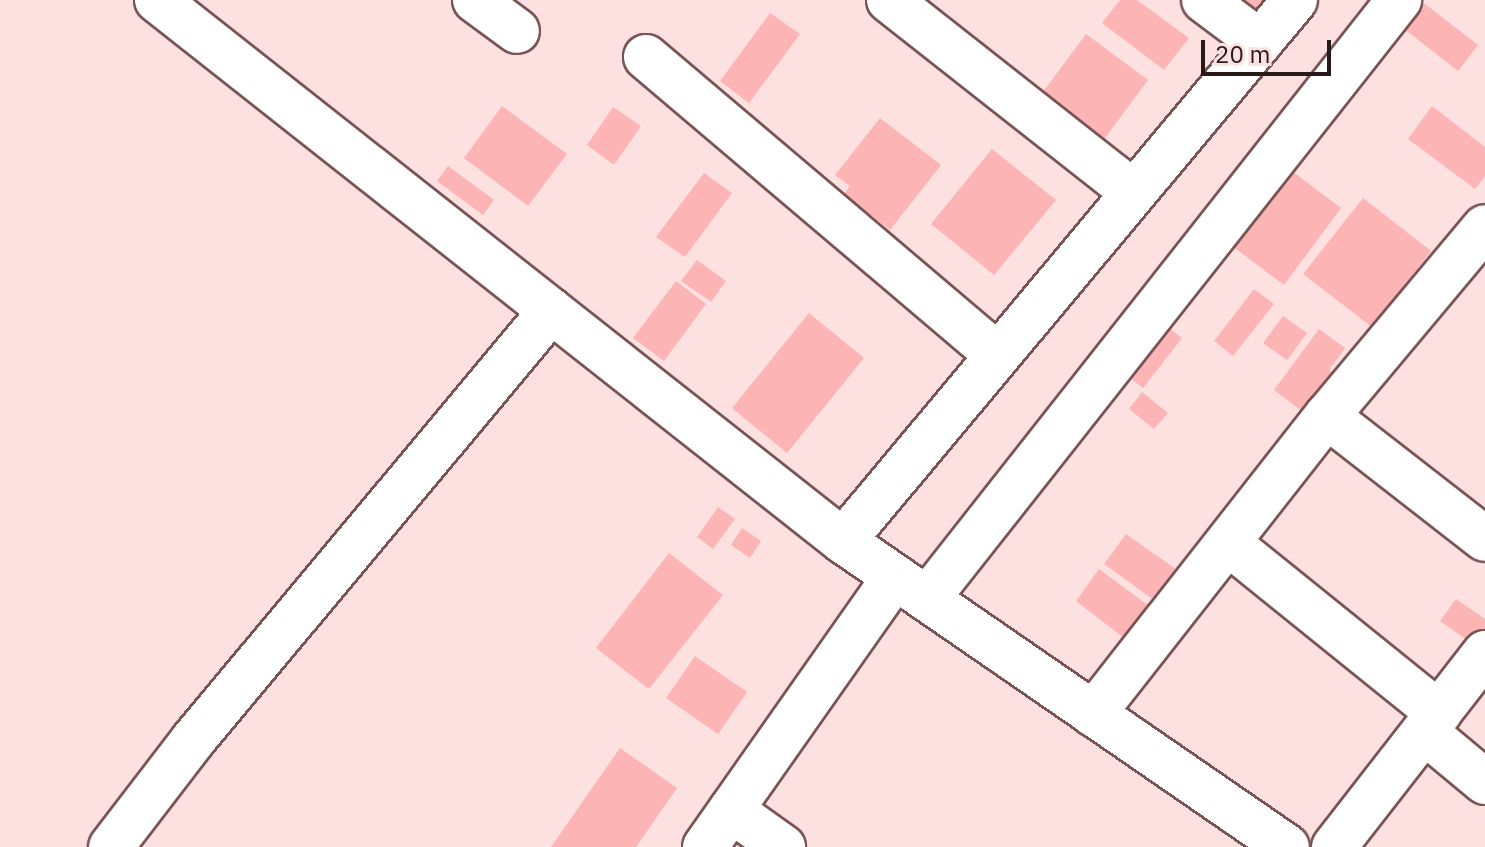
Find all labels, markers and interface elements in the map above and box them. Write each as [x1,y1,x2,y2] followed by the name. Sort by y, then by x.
[1205,24,1335,74] scale bar
[1215,38,1270,70] text: 20 m

